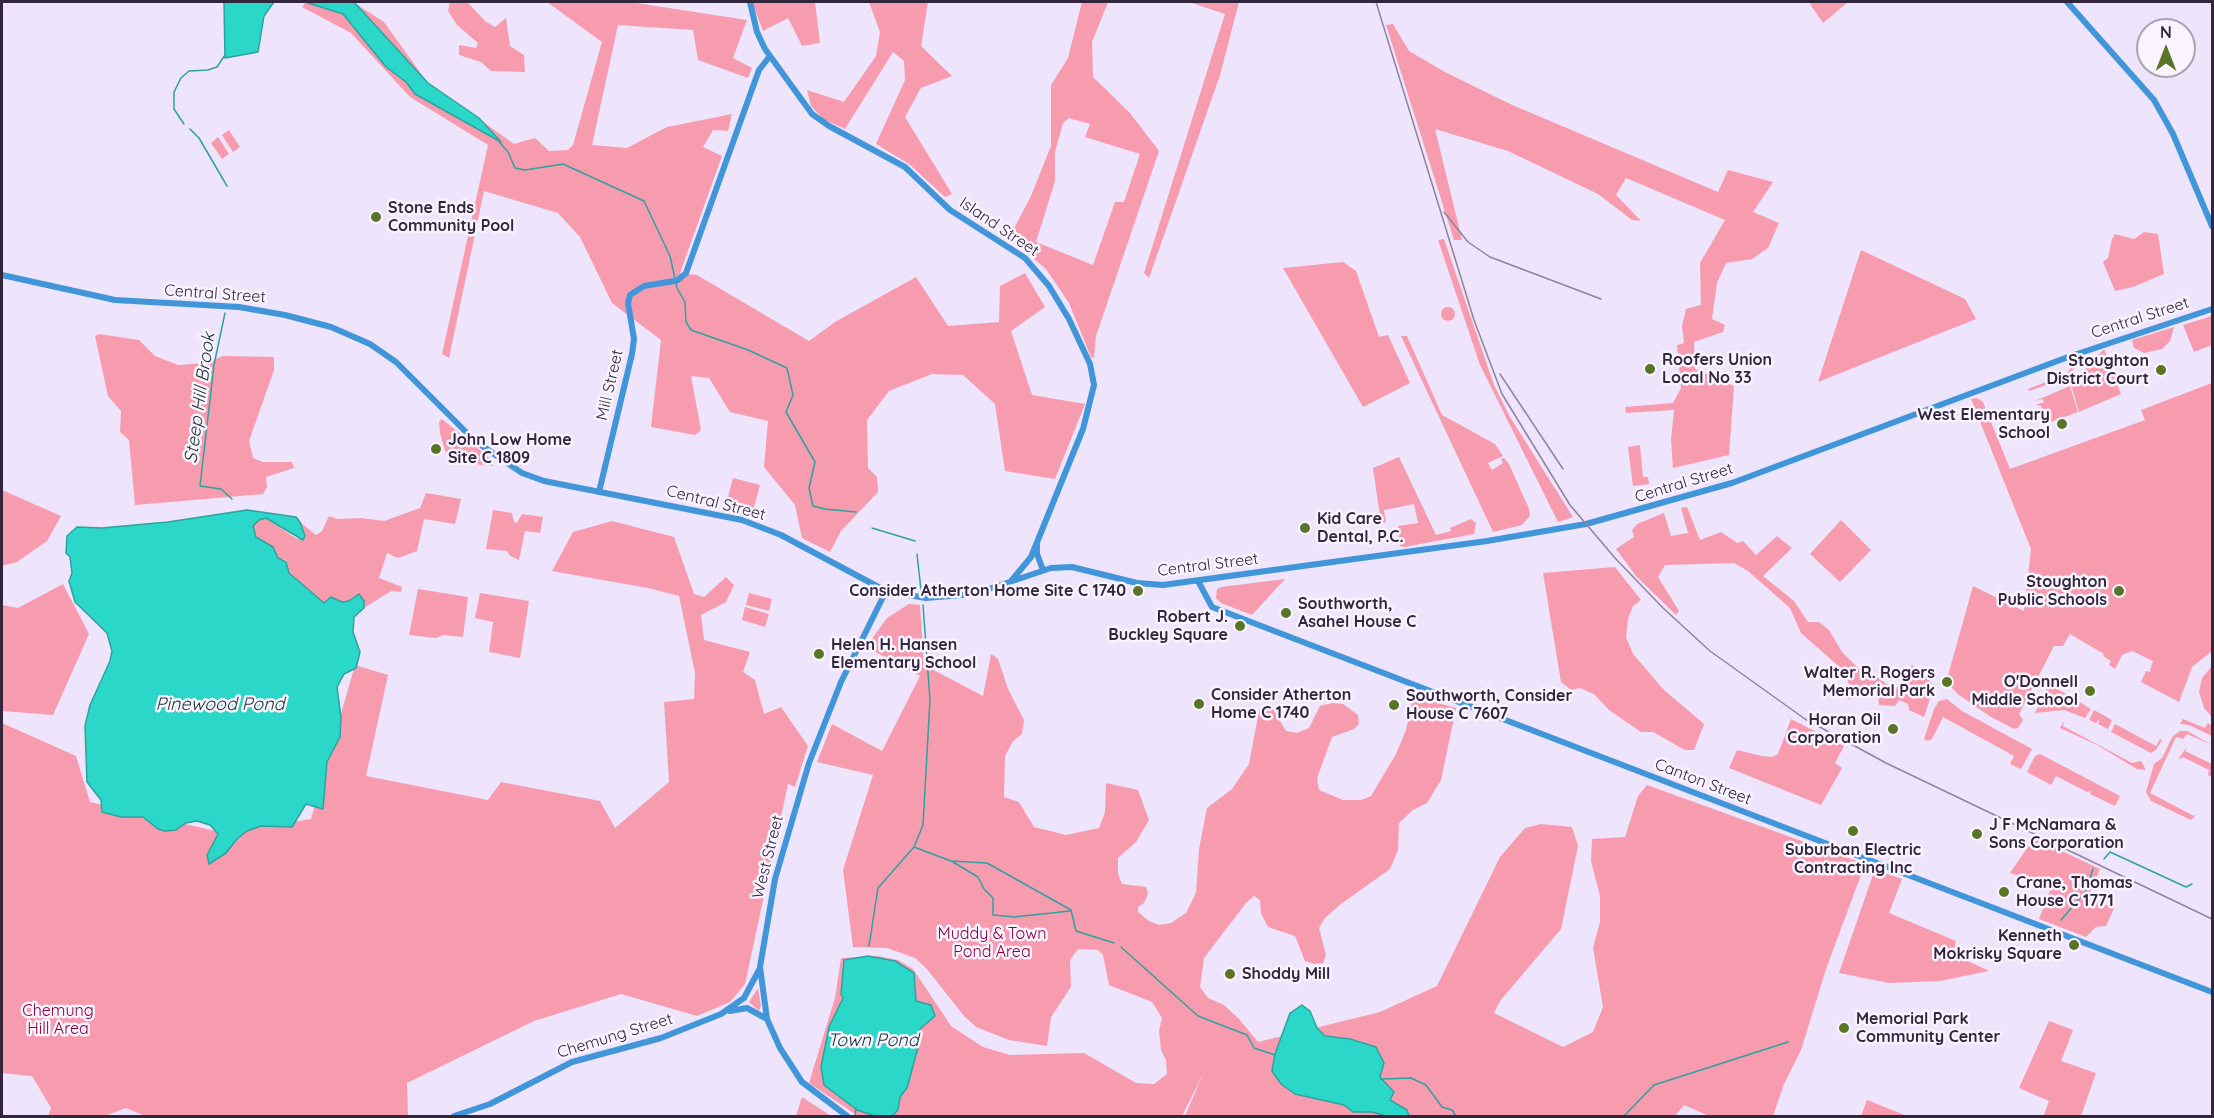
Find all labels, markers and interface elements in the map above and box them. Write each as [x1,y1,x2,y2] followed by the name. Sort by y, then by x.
[2136,18,2196,78] north arrow
[2160,22,2172,42] text: N
[956,193,1042,261] street label: Island Street
[388,198,514,236] place label: Stone Ends Community Pool
[369,210,383,224] marker: Stone Ends Community Pool
[164,281,266,307] street label: Central Street
[2089,293,2191,343] street label: Central Street
[180,331,220,465] water label: Steep Hill Brook
[593,348,627,422] street label: Mill Street
[1662,350,1772,388] place label: Roofers Union Local No 33
[2047,351,2149,389] place label: Stoughton District Court
[1643,362,1657,376] marker: Roofers Union Local No 33
[2154,363,2168,377] marker: Stoughton District Court
[1918,405,2050,443] place label: West Elementary School
[2055,417,2069,431] marker: West Elementary School
[448,430,572,468] place label: John Low Home Site C 1809
[429,442,443,456] marker: John Low Home Site C 1809
[1633,459,1735,507] street label: Central Street
[664,481,768,525] street label: Central Street
[1317,509,1403,547] place label: Kid Care Dental, P.C.
[1298,521,1312,535] marker: Kid Care Dental, P.C.
[1156,549,1260,581] street label: Central Street
[1998,572,2107,610] place label: Stoughton Public Schools
[849,581,1126,601] place label: Consider Atherton Home Site C 1740
[1131,584,1145,598] marker: Consider Atherton Home Site C 1740
[2112,584,2126,598] marker: Stoughton Public Schools
[1298,594,1416,632] place label: Southworth, Asahel House C
[1279,606,1293,620] marker: Southworth, Asahel House C
[1108,607,1228,645] place label: Robert J. Buckley Square
[1233,619,1247,633] marker: Robert J. Buckley Square
[831,635,976,673] place label: Helen H. Hansen Elementary School
[812,647,826,661] marker: Helen H. Hansen Elementary School
[1804,663,1935,701] place label: Walter R. Rogers Memorial Park
[1971,672,2078,710] place label: O'Donnell Middle School
[1940,675,1954,689] marker: Walter R. Rogers Memorial Park
[2083,684,2097,698] marker: O'Donnell Middle School
[1211,685,1351,723] place label: Consider Atherton Home C 1740
[1406,686,1572,724] place label: Southworth, Consider House C 7607
[156,694,284,716] water label: Pinewood Pond
[1192,697,1206,711] marker: Consider Atherton Home C 1740
[1387,698,1401,712] marker: Southworth, Consider House C 7607
[1787,710,1881,748] place label: Horan Oil Corporation
[1886,722,1900,736] marker: Horan Oil Corporation
[1652,755,1754,809] street label: Canton Street
[748,813,788,901] street label: West Street
[1989,815,2124,853] place label: J F McNamara & Sons Corporation
[1846,824,1860,838] marker: Suburban Electric Contracting Inc
[1970,827,1984,841] marker: J F McNamara & Sons Corporation
[1785,840,1921,878] place label: Suburban Electric Contracting Inc
[2016,873,2133,911] place label: Crane, Thomas House C 1771
[1997,885,2011,899] marker: Crane, Thomas House C 1771
[937,924,1047,962] park label: Muddy & Town Pond Area
[1933,926,2062,964] place label: Kenneth Mokrisky Square
[2067,938,2081,952] marker: Kenneth Mokrisky Square
[1242,964,1330,984] place label: Shoddy Mill
[1223,967,1237,981] marker: Shoddy Mill
[22,1001,94,1039] park label: Chemung Hill Area
[555,1009,675,1063] street label: Chemung Street
[1856,1009,2000,1047] place label: Memorial Park Community Center
[1837,1021,1851,1035] marker: Memorial Park Community Center
[827,1030,919,1052] water label: Town Pond

